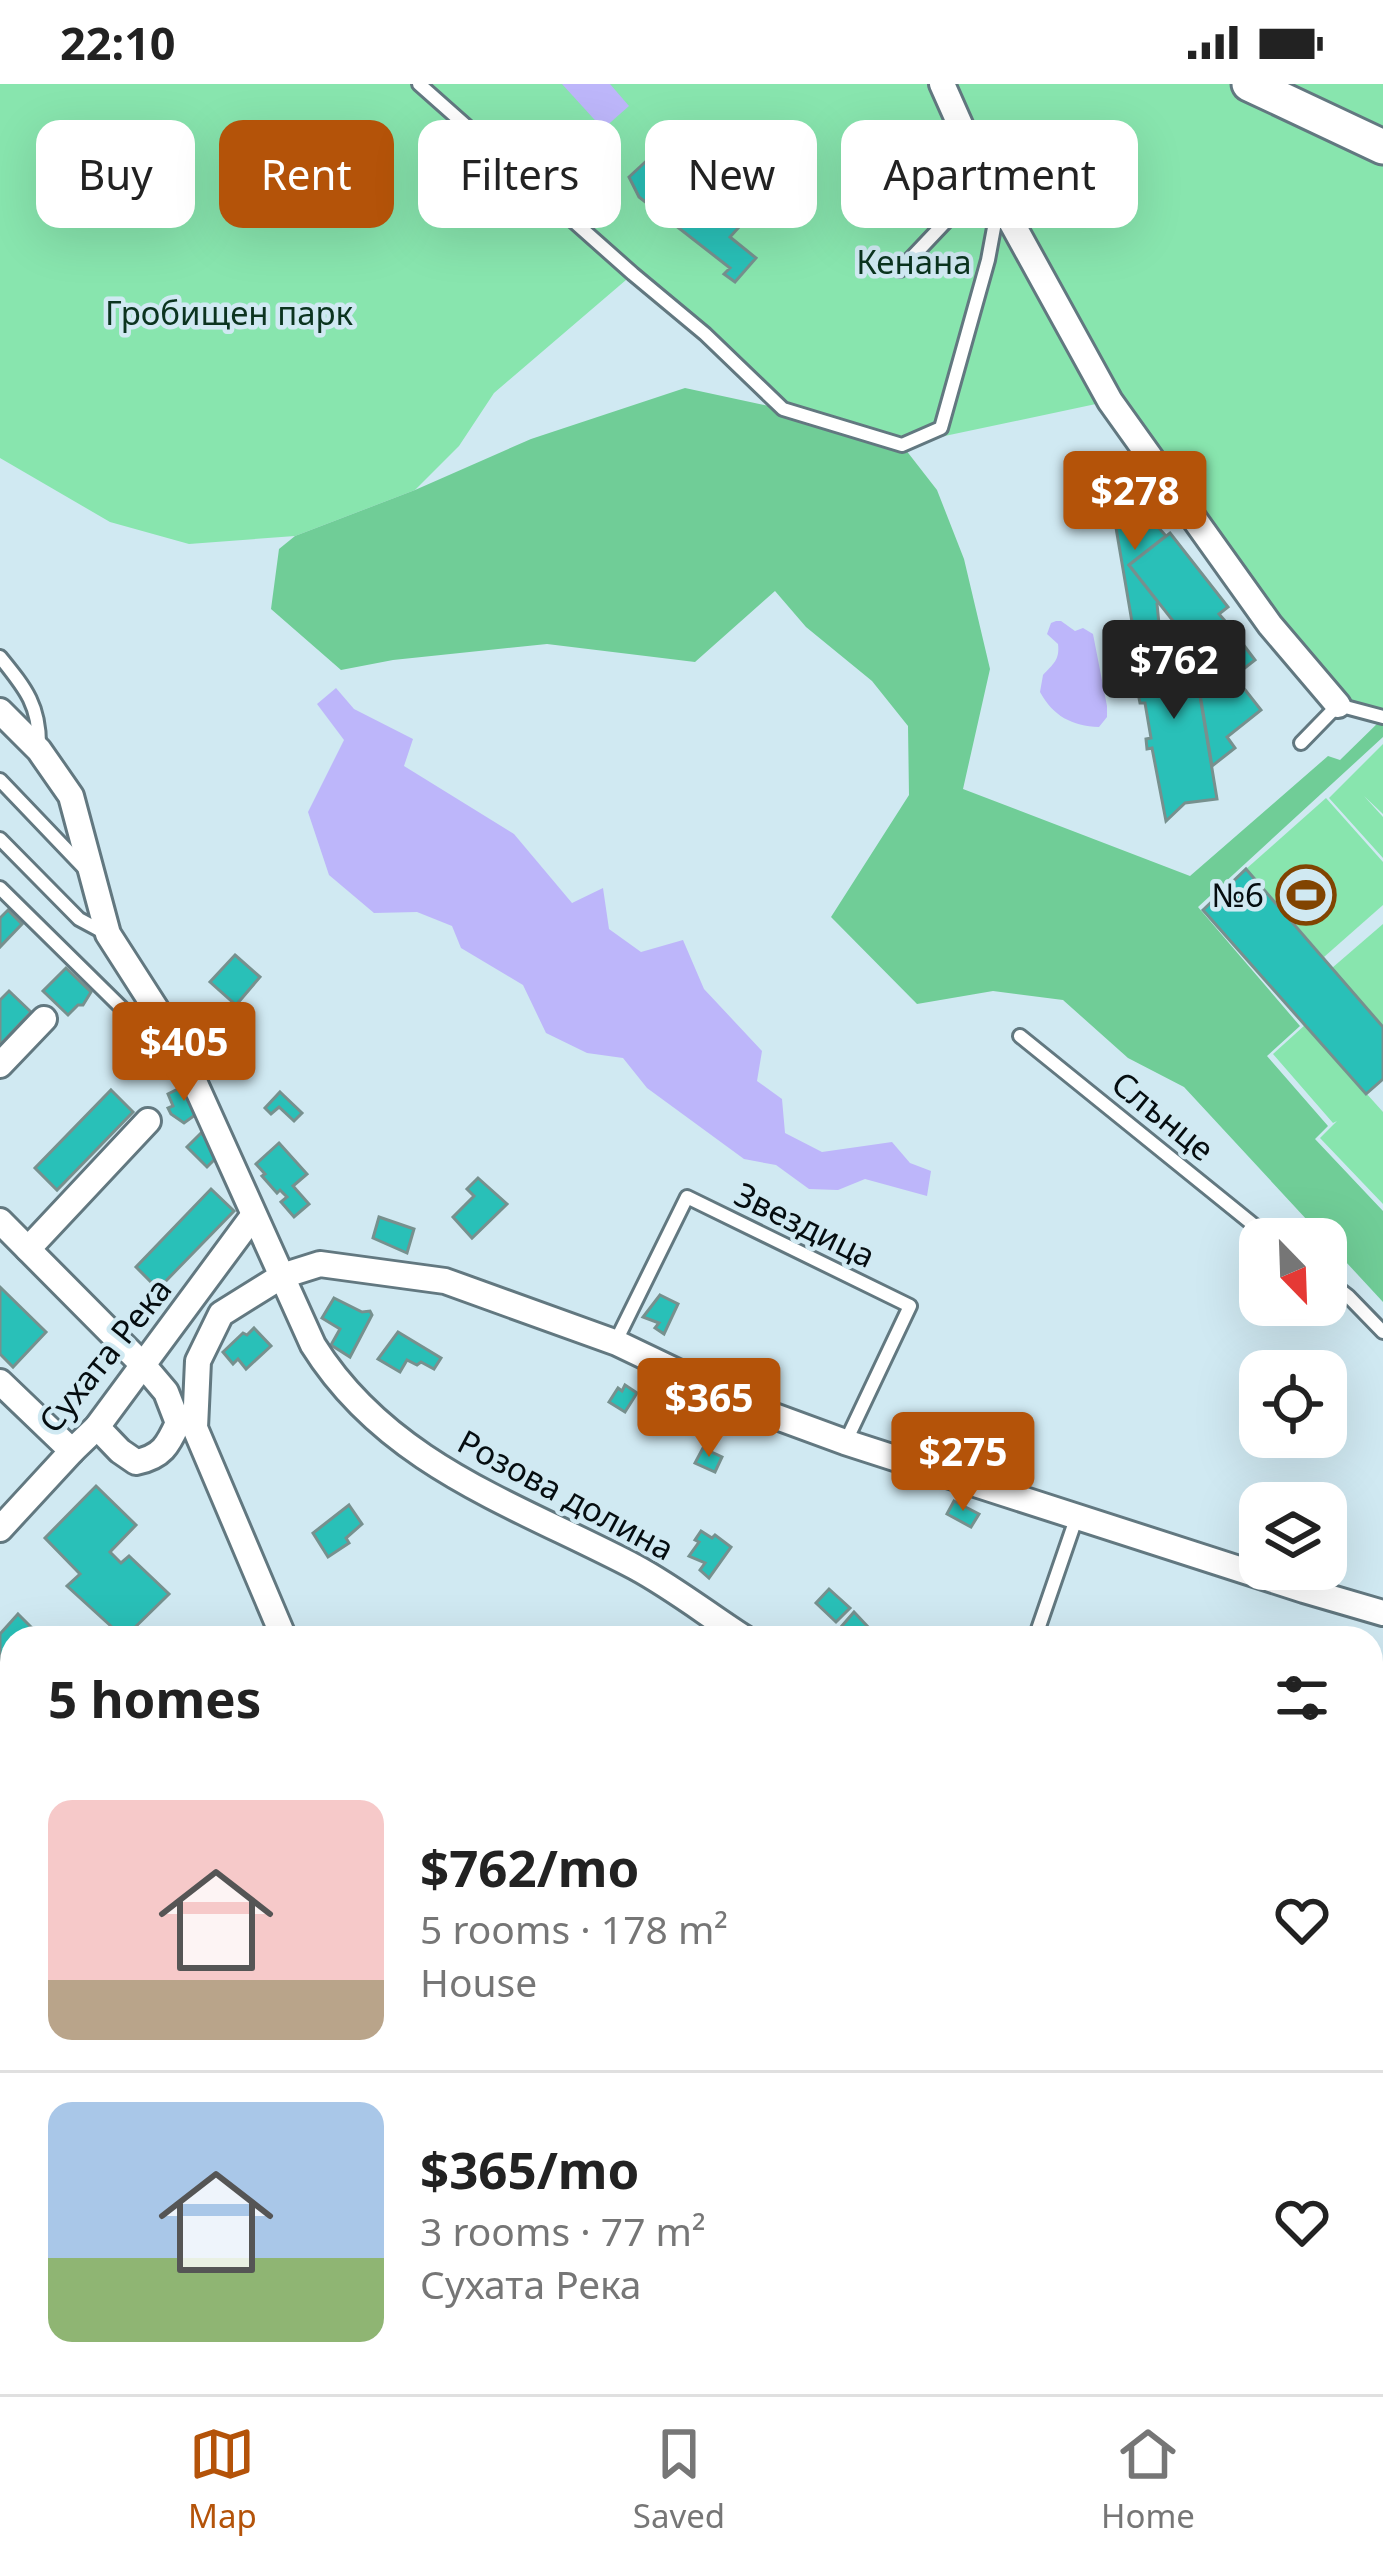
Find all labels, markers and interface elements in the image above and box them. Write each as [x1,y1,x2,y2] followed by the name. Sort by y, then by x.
[60,12,176,73] text: 22:10
[36,120,195,228] chip: Buy
[219,120,394,228] chip: Rent
[418,120,621,228] chip: Filters
[645,120,817,228] chip: New
[841,120,1138,228] chip: Apartment
[856,239,972,284] park label: Кенана
[105,290,354,335] park label: Гробищен парк
[1064,451,1206,553] pin: $278
[1090,463,1180,516] text: $278
[1103,620,1245,722] pin: $762
[1129,632,1219,685] text: $762
[1275,864,1337,926] sports icon: №6
[1211,872,1264,917] place label: №6
[113,1002,255,1104] pin: $405
[139,1014,229,1067] text: $405
[1103,1060,1224,1171] street label: Слънце
[727,1171,883,1278] street label: Звездица
[1239,1218,1347,1326] north arrow
[1239,1218,1347,1590] map controls
[28,1268,181,1442] street label: Сухата Река
[1239,1350,1347,1458] button: locate
[638,1358,780,1460] pin: $365
[664,1370,754,1423] text: $365
[892,1412,1034,1514] pin: $275
[450,1419,682,1570] street label: Розова долина
[918,1424,1008,1477] text: $275
[1239,1482,1347,1590] button: layers
[48,1663,261,1733] text: 5 homes
[1269,1665,1335,1731] icon: filters
[420,1832,639,1902] text: $762/mo
[144,1848,288,1992] icon: home
[1269,1887,1335,1953] icon: heart
[420,1902,728,1955] text: 5 rooms · 178 m²
[420,1955,537,2008] text: House
[420,2134,639,2204] text: $365/mo
[144,2150,288,2294] icon: home
[1269,2189,1335,2255] icon: heart
[420,2204,706,2257] text: 3 rooms · 77 m²
[420,2257,642,2310] text: Сухата Река
[188,2421,257,2538] tab: Map
[633,2421,725,2538] tab: Saved
[1101,2421,1195,2538] tab: Home

